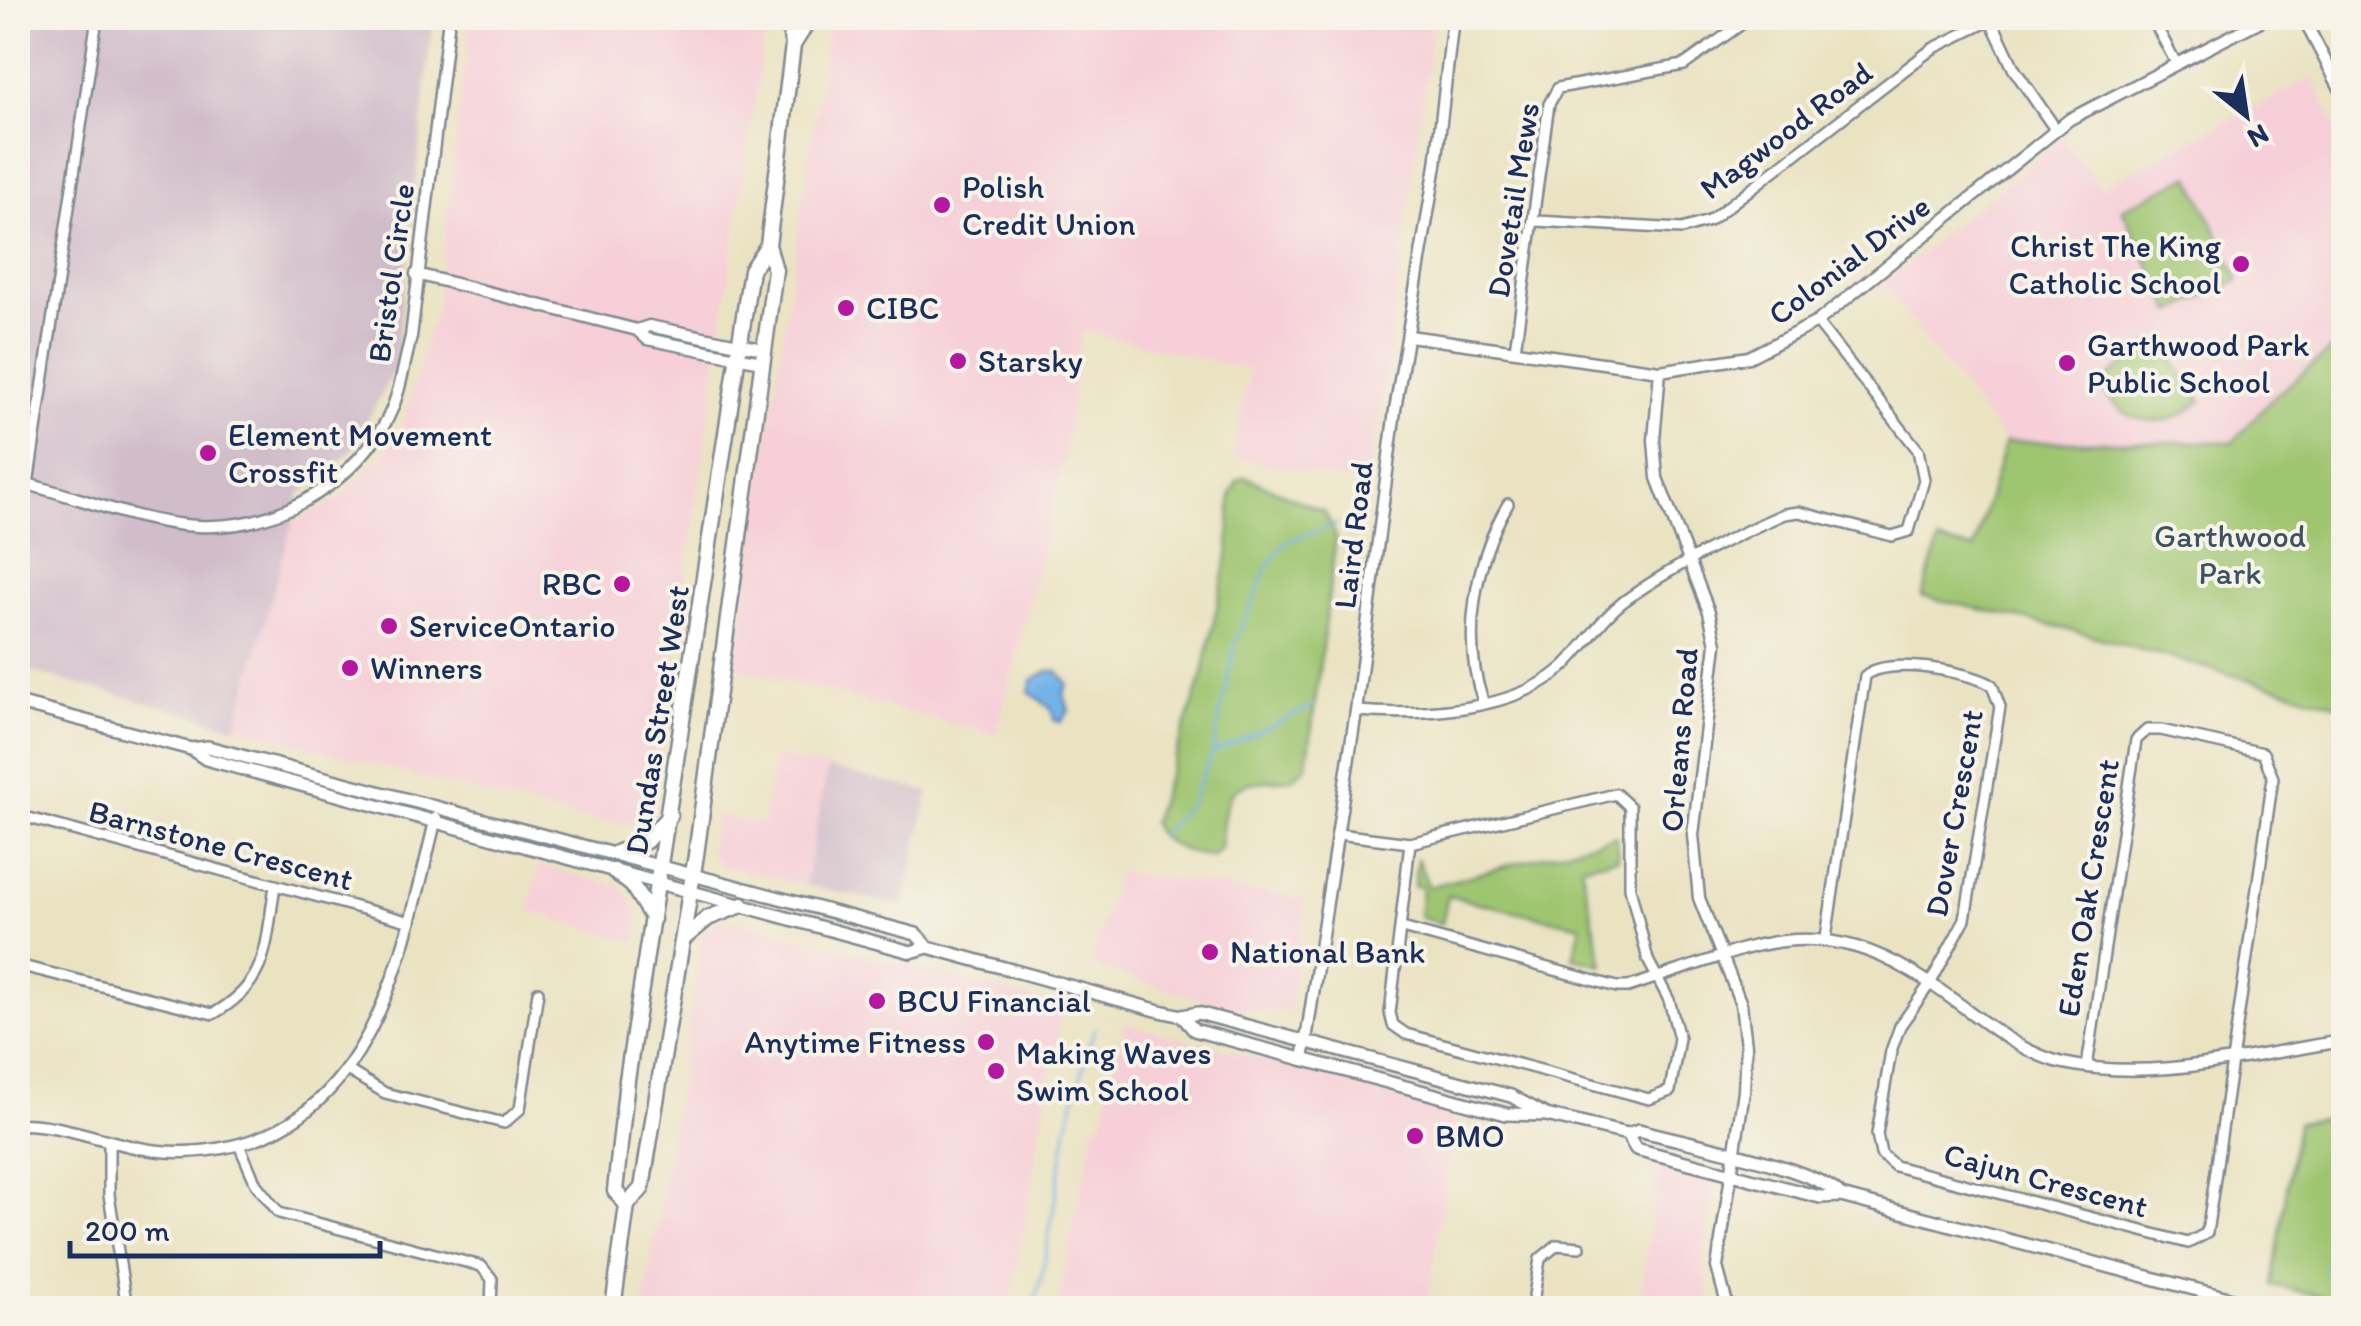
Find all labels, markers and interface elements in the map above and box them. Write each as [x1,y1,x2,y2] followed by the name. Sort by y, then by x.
[1692,53,1880,207] street label: Magwood Road
[2196,65,2296,165] north arrow
[1479,100,1547,300] street label: Dovetail Mews
[2242,117,2275,156] text: N
[962,168,1136,243] place label: Polish Credit Union
[360,181,422,365] street label: Bristol Circle
[1761,187,1937,333] street label: Colonial Drive
[931,194,953,216] marker: Polish Credit Union
[2009,227,2222,302] place label: Christ The King Catholic School
[2230,253,2252,275] marker: Christ The King Catholic School
[866,289,939,327] place label: CIBC
[835,297,857,319] marker: CIBC
[2087,326,2310,401] place label: Garthwood Park Public School
[978,342,1083,380] place label: Starsky
[947,350,969,372] marker: Starsky
[2056,352,2078,374] marker: Garthwood Park Public School
[228,416,492,491] place label: Element Movement Crossfit
[197,442,219,464] marker: Element Movement Crossfit
[1325,459,1381,611] street label: Laird Road
[2154,517,2306,592] park label: Garthwood Park
[542,565,602,603] place label: RBC
[611,573,633,595] marker: RBC
[617,583,697,857] street label: Dundas Street West
[409,607,615,645] place label: ServiceOntario
[378,615,400,637] marker: ServiceOntario
[1652,646,1706,834] street label: Orleans Road
[370,649,483,687] place label: Winners
[339,657,361,679] marker: Winners
[1917,706,1991,920] street label: Dover Crescent
[2049,756,2127,1020] street label: Eden Oak Crescent
[85,791,357,899] street label: Barnstone Crescent
[1230,933,1425,971] place label: National Bank
[1199,941,1221,963] marker: National Bank
[897,982,1091,1020] place label: BCU Financial
[866,990,888,1012] marker: BCU Financial
[744,1023,966,1061] place label: Anytime Fitness
[975,1031,997,1053] marker: Anytime Fitness
[1016,1034,1212,1109] place label: Making Waves Swim School
[985,1060,1007,1082] marker: Making Waves Swim School
[1435,1117,1505,1155] place label: BMO
[1404,1125,1426,1147] marker: BMO
[1940,1134,2152,1226] street label: Cajun Crescent
[70,1196,380,1258] scale bar
[85,1212,170,1249] text: 200 m

